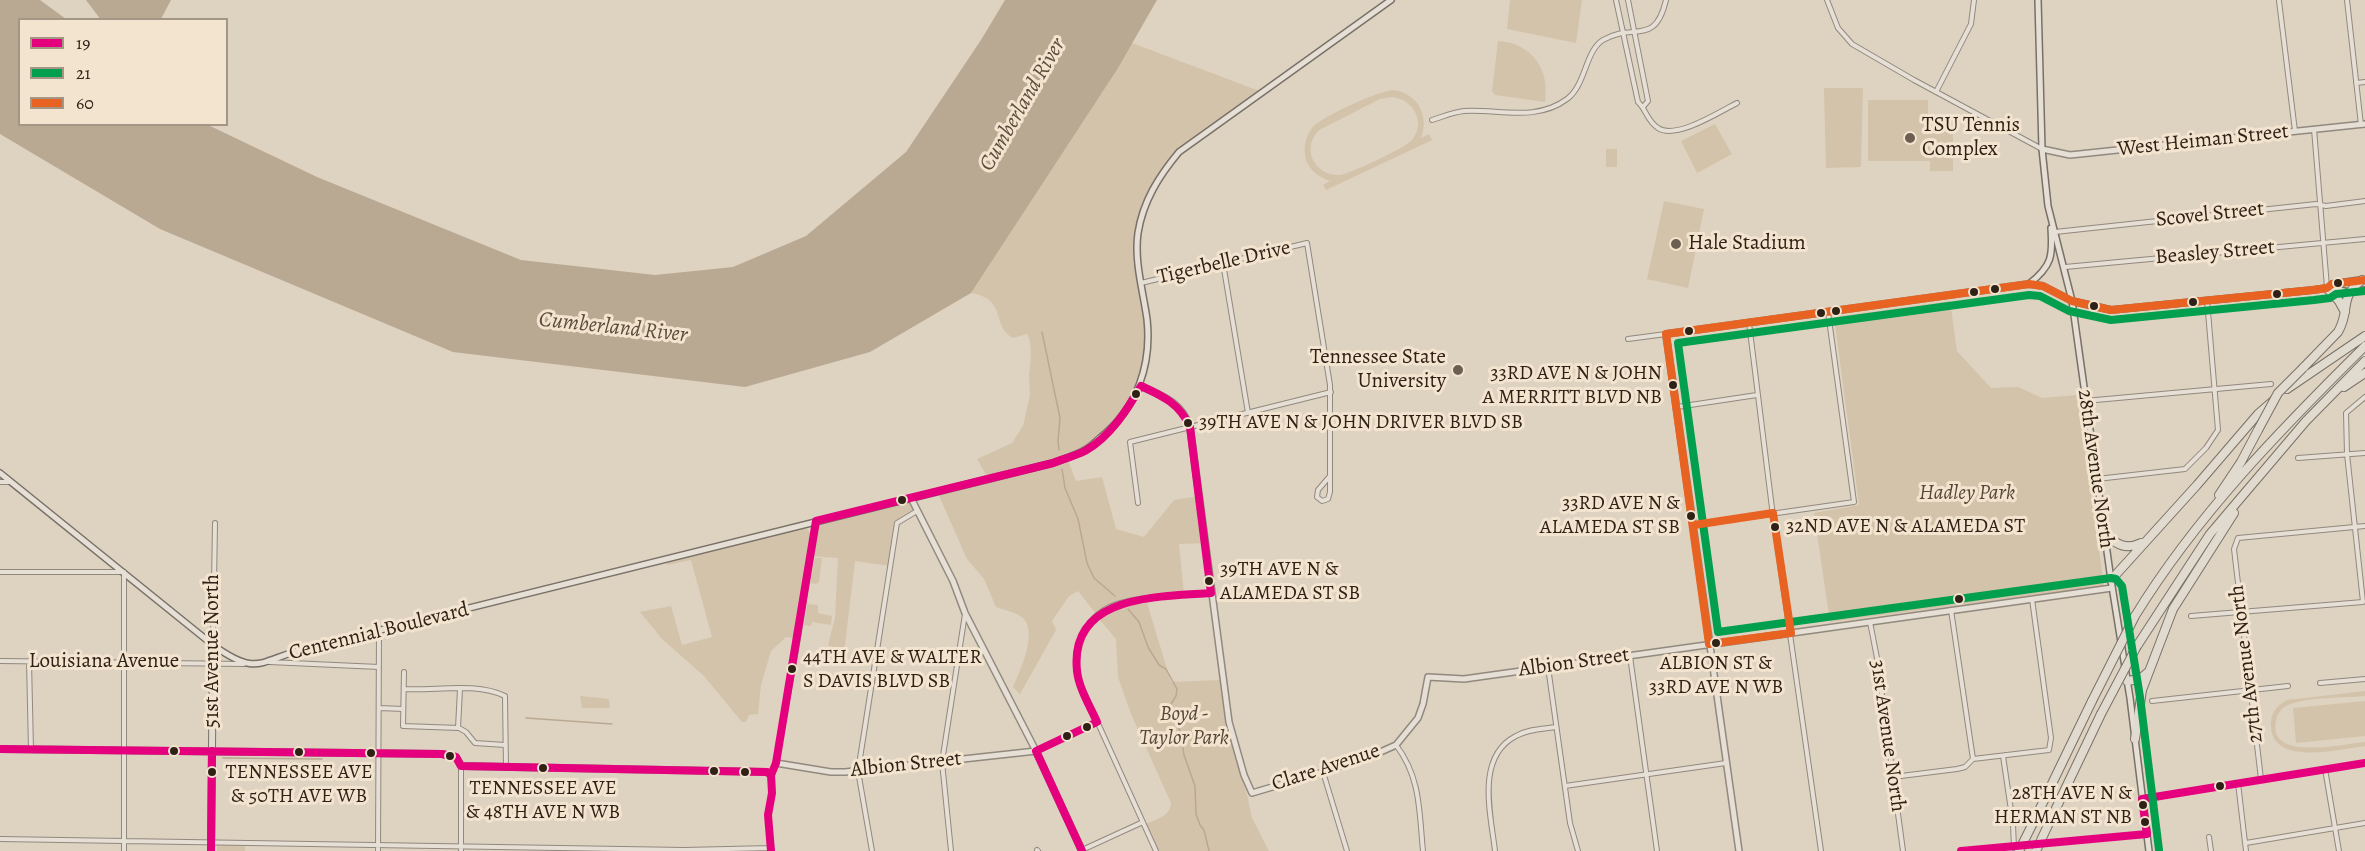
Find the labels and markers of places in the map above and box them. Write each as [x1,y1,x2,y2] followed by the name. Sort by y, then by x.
[1922,113,2020,163] place label: TSU Tennis Complex
[1903,131,1917,145] marker: TSU Tennis Complex
[1688,231,1806,257] place label: Hale Stadium
[1669,237,1683,251] marker: Hale Stadium
[2332,277,2344,289] unlabelled marker
[1989,283,2001,295] unlabelled marker
[1968,286,1980,298] unlabelled marker
[2271,288,2283,300] unlabelled marker
[2187,296,2199,308] unlabelled marker
[2088,300,2100,312] unlabelled marker
[1830,305,1842,317] unlabelled marker
[1815,307,1827,319] unlabelled marker
[1683,325,1695,337] unlabelled marker
[1310,345,1446,395] place label: Tennessee State University
[1483,362,1662,409] place label: 33RD AVE N & JOHN A MERRITT BLVD NB
[1451,363,1465,377] marker: Tennessee State University
[1667,379,1679,391] marker: 33RD AVE N & JOHN A MERRITT BLVD NB
[1130,388,1142,400] unlabelled marker
[1199,411,1523,435] place label: 39TH AVE N & JOHN DRIVER BLVD SB
[1182,417,1194,429] marker: 39TH AVE N & JOHN DRIVER BLVD SB
[1540,492,1680,539] place label: 33RD AVE N & ALAMEDA ST SB
[896,494,908,506] unlabelled marker
[1685,510,1697,522] marker: 33RD AVE N & ALAMEDA ST SB
[1786,515,2025,539] place label: 32ND AVE N & ALAMEDA ST
[1769,521,1781,533] marker: 32ND AVE N & ALAMEDA ST
[1220,558,1360,605] place label: 39TH AVE N & ALAMEDA ST SB
[1203,575,1215,587] marker: 39TH AVE N & ALAMEDA ST SB
[1953,593,1965,605] unlabelled marker
[1710,637,1722,649] marker: ALBION ST & 33RD AVE N WB
[803,646,982,693] place label: 44TH AVE & WALTER S DAVIS BLVD SB
[1649,652,1783,699] place label: ALBION ST & 33RD AVE N WB
[786,663,798,675] marker: 44TH AVE & WALTER S DAVIS BLVD SB
[1081,721,1093,733] unlabelled marker
[1061,730,1073,742] unlabelled marker
[168,745,180,757] unlabelled marker
[293,746,305,758] marker: TENNESSEE AVE & 50TH AVE WB
[365,747,377,759] unlabelled marker
[444,750,456,762] unlabelled marker
[226,761,372,808] place label: TENNESSEE AVE & 50TH AVE WB
[537,762,549,774] marker: TENNESSEE AVE & 48TH AVE N WB
[708,765,720,777] unlabelled marker
[206,766,218,778] unlabelled marker
[739,766,751,778] unlabelled marker
[466,777,620,824] place label: TENNESSEE AVE & 48TH AVE N WB
[2214,780,2226,792] unlabelled marker
[1994,782,2132,829] place label: 28TH AVE N & HERMAN ST NB
[2137,799,2149,811] marker: 28TH AVE N & HERMAN ST NB
[2139,816,2151,828] unlabelled marker

